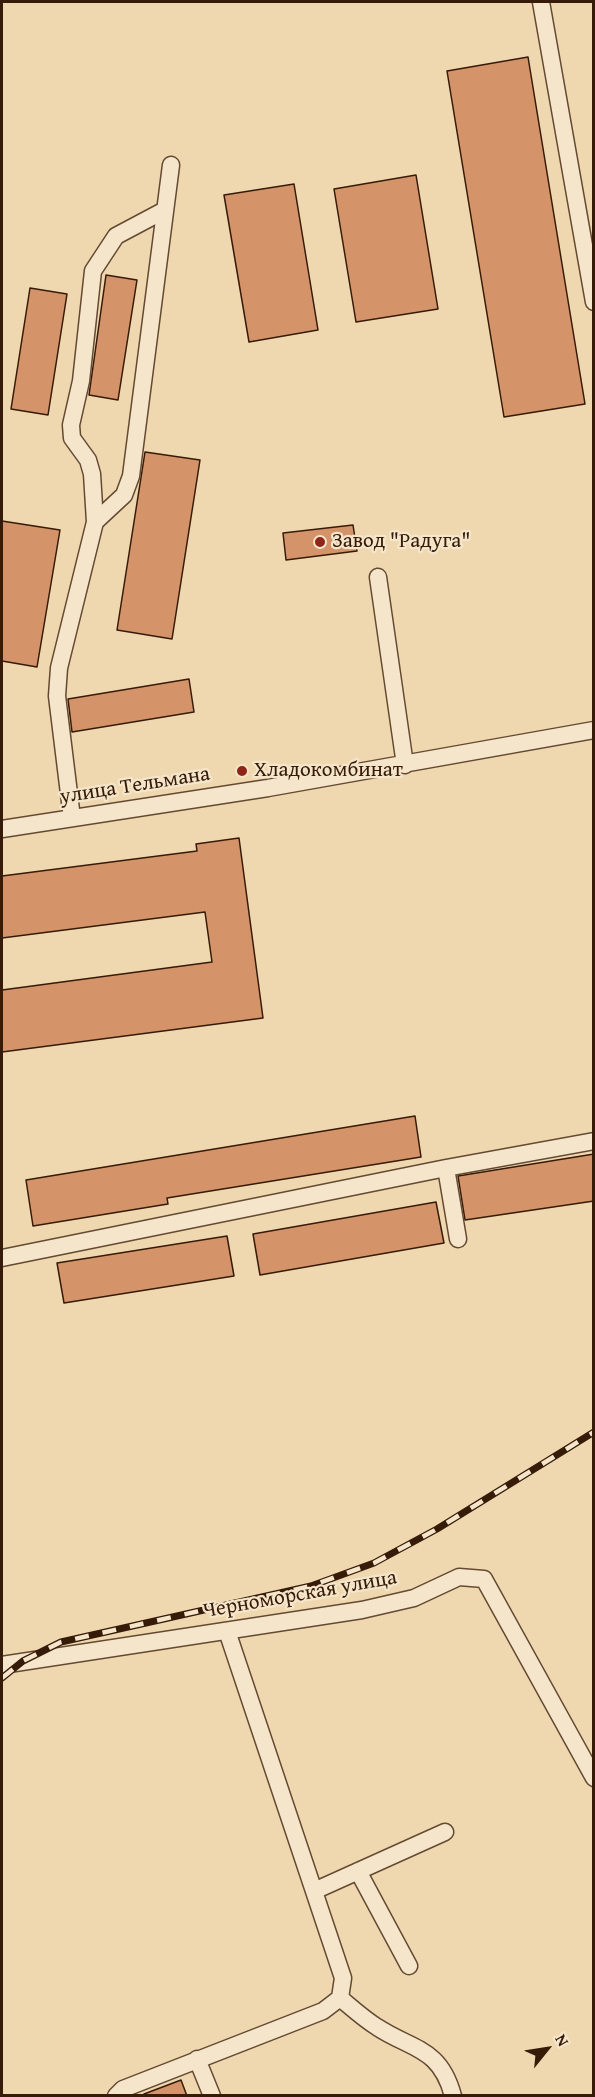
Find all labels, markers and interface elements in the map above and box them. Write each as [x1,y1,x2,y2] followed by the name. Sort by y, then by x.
[332,529,471,555] place label: Завод "Радуга"
[313,535,327,549] marker: Завод "Радуга"
[254,758,403,784] place label: Хладокомбинат
[58,762,212,810] street label: улица Тельмана
[235,764,249,778] marker: Хладокомбинат
[201,1566,399,1624] street label: Черноморская улица
[517,2019,577,2079] north arrow
[550,2029,576,2051] text: N

